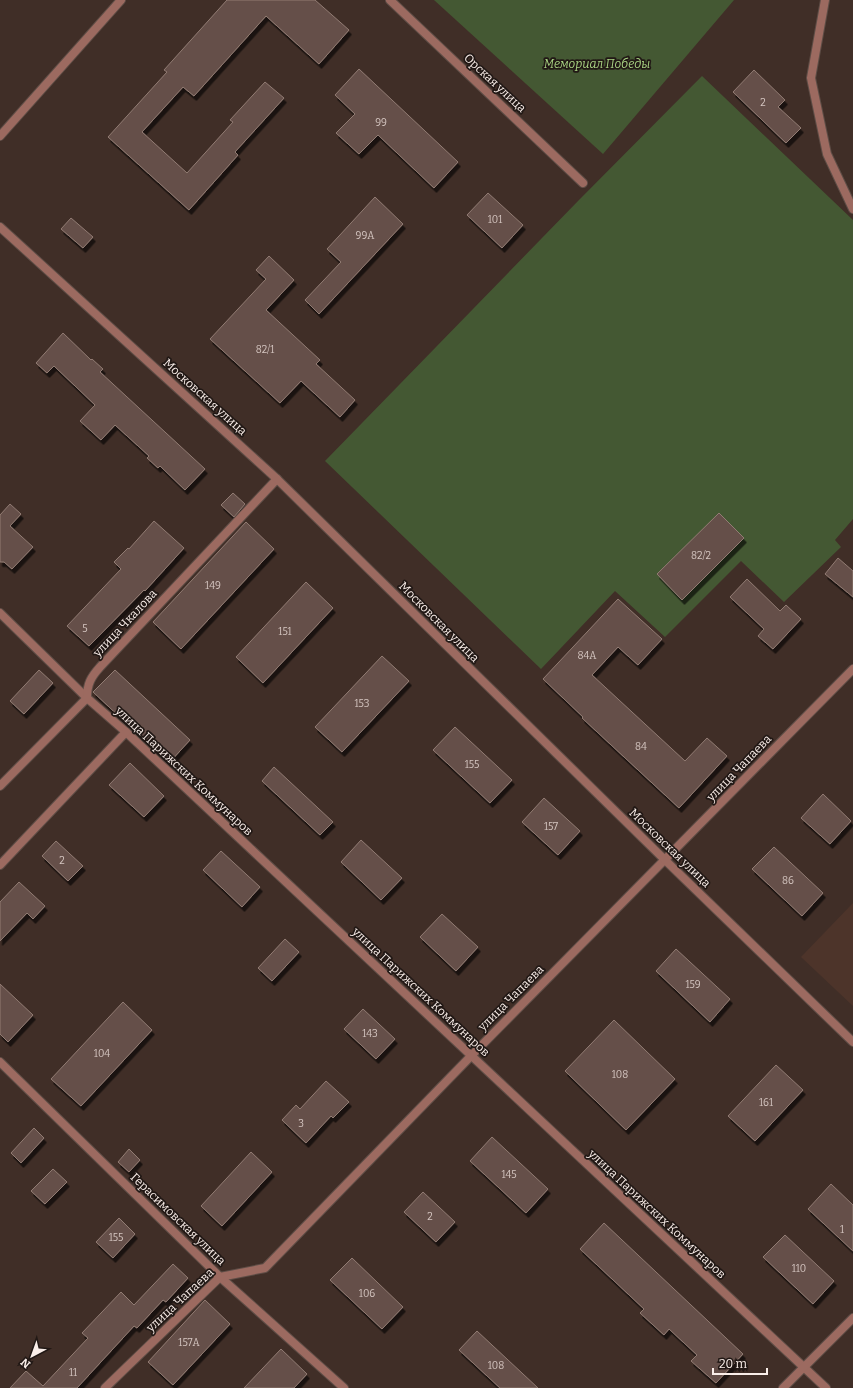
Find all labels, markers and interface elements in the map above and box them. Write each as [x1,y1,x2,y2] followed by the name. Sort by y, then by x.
[461,51,529,116] street label: Орская улица
[544,57,650,71] park label: Мемориал Победы
[760,97,766,109] house number: 2
[375,117,387,129] house number: 99
[488,214,502,226] house number: 101
[356,230,375,242] house number: 99А
[256,344,274,356] house number: 82/1
[160,356,250,438] street label: Московская улица
[691,550,711,562] house number: 82/2
[396,579,482,665] street label: Московская улица
[205,580,221,592] house number: 149
[90,586,160,660] street label: улица Чкалова
[82,623,88,635] house number: 5
[278,626,292,638] house number: 151
[578,650,597,662] house number: 84А
[355,698,370,710] house number: 153
[112,703,256,839] street label: улица Парижских Коммунаров
[703,732,774,805] street label: улица Чапаева
[635,741,647,753] house number: 84
[465,759,479,771] house number: 155
[627,806,714,891] street label: Московская улица
[544,821,558,833] house number: 157
[59,855,65,867] house number: 2
[782,875,794,887] house number: 86
[349,924,493,1060] street label: улица Парижских Коммунаров
[475,962,547,1034] street label: улица Чапаева
[685,979,701,991] house number: 159
[362,1028,378,1040] house number: 143
[94,1048,110,1060] house number: 104
[612,1069,628,1081] house number: 108
[759,1097,773,1109] house number: 161
[298,1118,304,1130] house number: 3
[585,1146,729,1282] street label: улица Парижских Коммунаров
[501,1169,517,1181] house number: 145
[128,1170,229,1268] street label: Герасимовская улица
[427,1211,433,1223] house number: 2
[840,1224,844,1236] house number: 1
[109,1232,123,1244] house number: 155
[792,1263,806,1275] house number: 110
[143,1265,217,1335] street label: улица Чапаева
[359,1288,375,1300] house number: 106
[12,1336,52,1376] north arrow
[178,1337,201,1349] house number: 157А
[713,1350,767,1376] scale bar
[18,1355,33,1371] text: N
[719,1357,748,1371] text: 20 m
[488,1360,504,1372] house number: 108
[69,1367,77,1379] house number: 11

